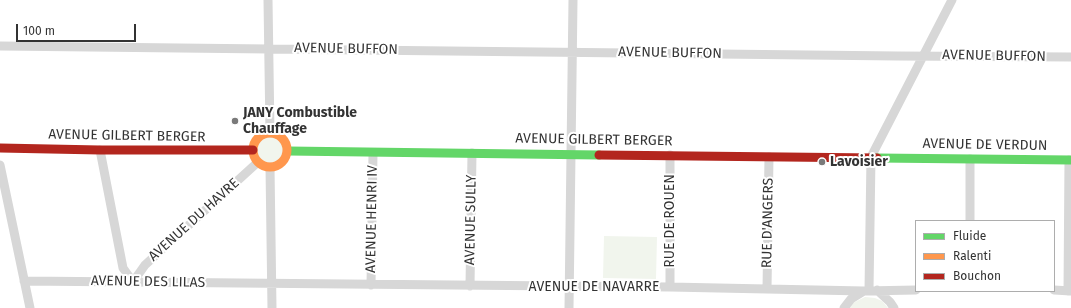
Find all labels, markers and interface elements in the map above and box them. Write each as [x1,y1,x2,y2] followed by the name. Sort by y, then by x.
[18,16,138,42] scale bar
[23,24,55,38] text: 100 m
[294,40,398,58] street label: AVENUE BUFFON
[618,44,722,62] street label: AVENUE BUFFON
[942,47,1046,65] street label: AVENUE BUFFON
[243,105,357,138] place label: JANY Combustible Chauffage
[230,116,240,126] marker: JANY Combustible Chauffage
[48,126,206,146] street label: AVENUE GILBERT BERGER
[515,130,673,150] street label: AVENUE GILBERT BERGER
[922,136,1048,154] street label: AVENUE DE VERDUN
[830,154,888,170] place label: Lavoisier
[817,157,827,167] marker: Lavoisier
[363,165,381,273] street label: AVENUE HENRI IV
[662,174,678,268] street label: RUE DE ROUEN
[145,175,243,265] street label: AVENUE DU HAVRE
[462,175,480,265] street label: AVENUE SULLY
[759,178,777,268] street label: RUE D'ANGERS
[915,220,1055,292] legend
[953,229,986,243] text: Fluide
[953,249,991,263] text: Ralenti
[953,269,1001,283] text: Bouchon
[91,273,205,291] street label: AVENUE DES LILAS
[529,279,659,295] street label: AVENUE DE NAVARRE

